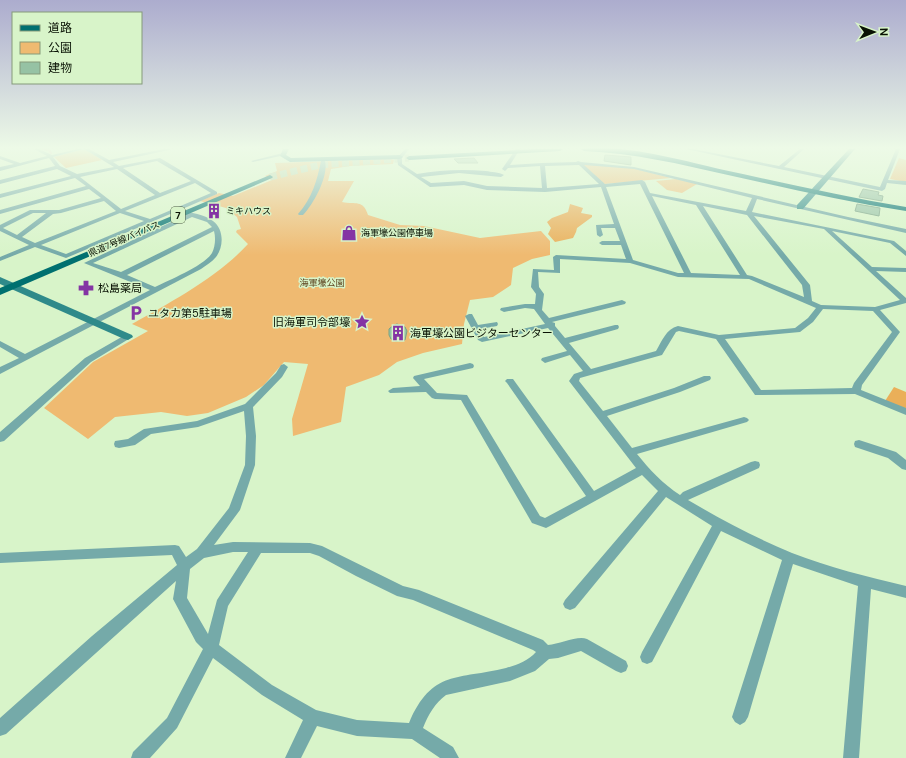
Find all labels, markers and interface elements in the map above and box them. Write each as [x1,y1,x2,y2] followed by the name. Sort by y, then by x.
[12,12,142,84] legend
[854,12,894,52] north arrow
[48,20,72,36] text: 道路
[877,28,891,36] text: N
[48,40,72,56] text: 公園
[48,60,72,76] text: 建物
[205,202,223,220] building icon: ミキハウス
[226,205,271,217] place label: ミキハウス
[171,207,185,223] road number: 7
[86,219,162,259] street label: 県道7号線バイパス
[340,224,358,242] shop icon: 海軍壕公園停車場
[361,227,433,239] place label: 海軍壕公園停車場
[299,277,345,289] park label: 海軍壕公園
[77,279,95,297] pharmacy icon: 松島薬局
[98,281,142,295] place label: 松島薬局
[127,304,145,322] parking icon: ユタカ第5駐車場
[148,306,232,320] place label: ユタカ第5駐車場
[353,313,371,331] place icon: 旧海軍司令部壕
[273,315,350,329] place label: 旧海軍司令部壕
[389,324,407,342] building icon: 海軍壕公園ビジターセンター
[410,326,553,340] place label: 海軍壕公園ビジターセンター

